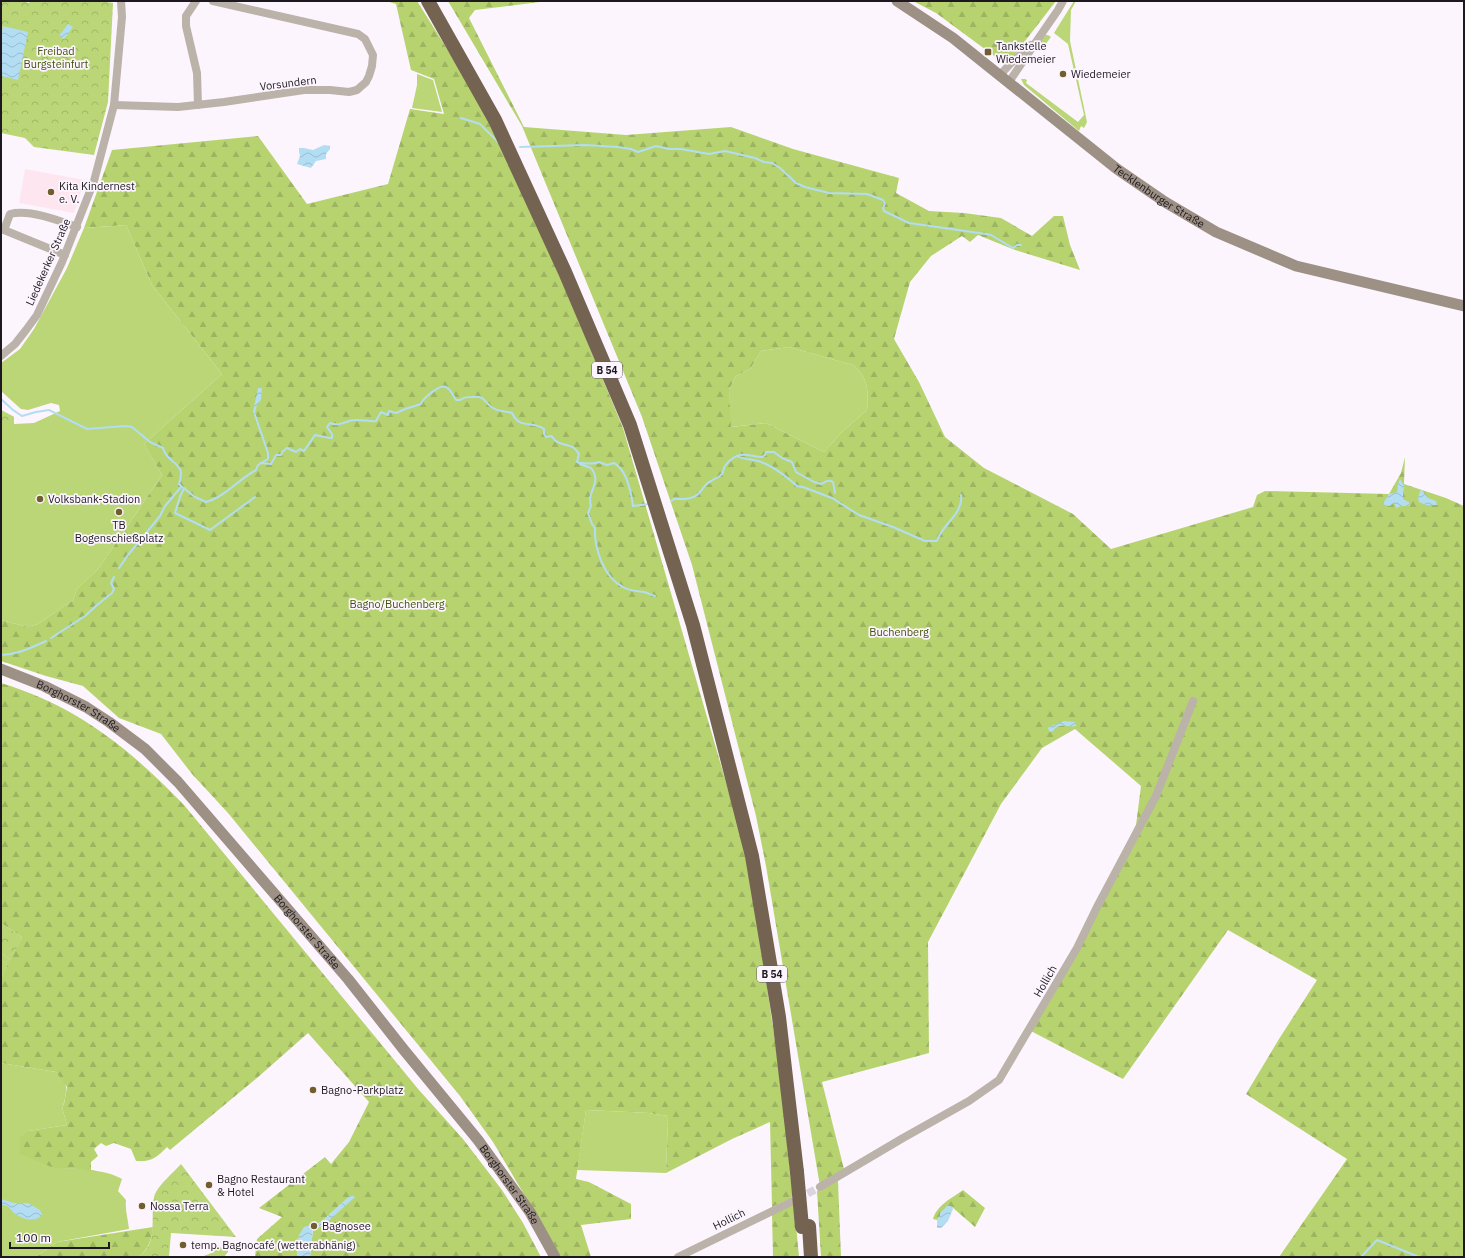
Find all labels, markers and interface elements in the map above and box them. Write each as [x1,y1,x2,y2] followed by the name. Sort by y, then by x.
[996,39,1055,66] place label: Tankstelle Wiedemeier
[24,44,89,71] park label: Freibad Burgsteinfurt
[983,47,993,57] marker: Tankstelle Wiedemeier
[1071,67,1130,81] place label: Wiedemeier
[1058,69,1068,79] marker: Wiedemeier
[259,73,317,93] street label: Vorsundern
[1110,162,1207,231] street label: Tecklenburger Straße
[59,179,135,206] place label: Kita Kindernest e. V.
[46,187,56,197] marker: Kita Kindernest e. V.
[23,216,73,308] street label: Liedekerker Straße
[592,362,622,378] road number: B 54
[48,492,140,506] place label: Volksbank-Stadion
[35,494,45,504] marker: Volksbank-Stadion
[114,507,124,517] marker: TB Bogenschießplatz
[75,518,163,545] place label: TB Bogenschießplatz
[350,597,445,611] park label: Bagno/Buchenberg
[869,625,929,639] park label: Buchenberg
[34,677,123,735] street label: Borghorster Straße
[271,891,343,972] street label: Borghorster Straße
[1030,963,1060,999] street label: Hollich
[757,966,787,982] road number: B 54
[321,1083,403,1097] place label: Bagno-Parkplatz
[308,1085,318,1095] marker: Bagno-Parkplatz
[477,1142,542,1227] street label: Borghorster Straße
[217,1172,305,1199] place label: Bagno Restaurant & Hotel
[204,1180,214,1190] marker: Bagno Restaurant & Hotel
[150,1199,209,1213] place label: Nossa Terra
[137,1201,147,1211] marker: Nossa Terra
[710,1205,748,1233] street label: Hollich
[322,1219,371,1233] place label: Bagnosee
[309,1221,319,1231] marker: Bagnosee
[10,1224,109,1250] scale bar
[16,1230,51,1245] text: 100 m
[191,1238,356,1252] place label: temp. Bagnocafé (wetterabhänig)
[178,1240,188,1250] marker: temp. Bagnocafé (wetterabhänig)

